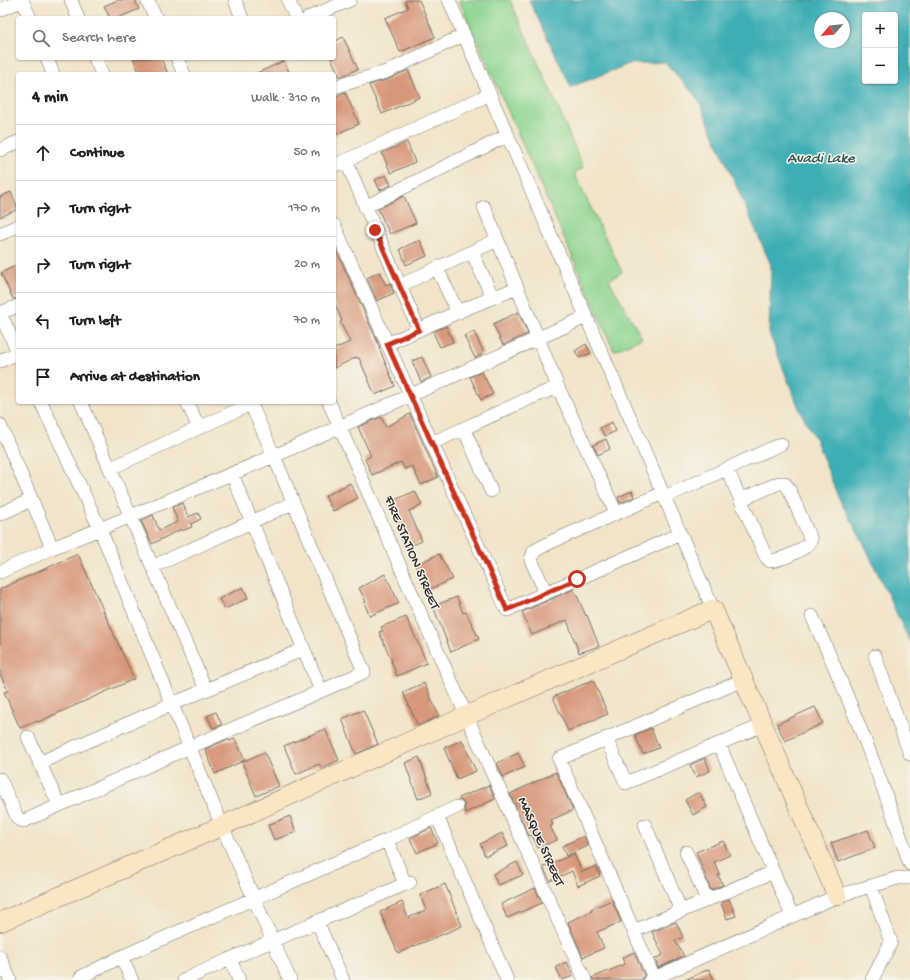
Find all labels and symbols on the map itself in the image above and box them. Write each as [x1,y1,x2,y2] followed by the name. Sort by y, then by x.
[814,12,850,48] north arrow
[787,150,856,168] water label: Avadi Lake
[366,221,384,239] route end
[379,493,443,613] street label: FIRE STATION STREET
[568,570,586,588] route start
[513,795,568,890] street label: MASQUE STREET

